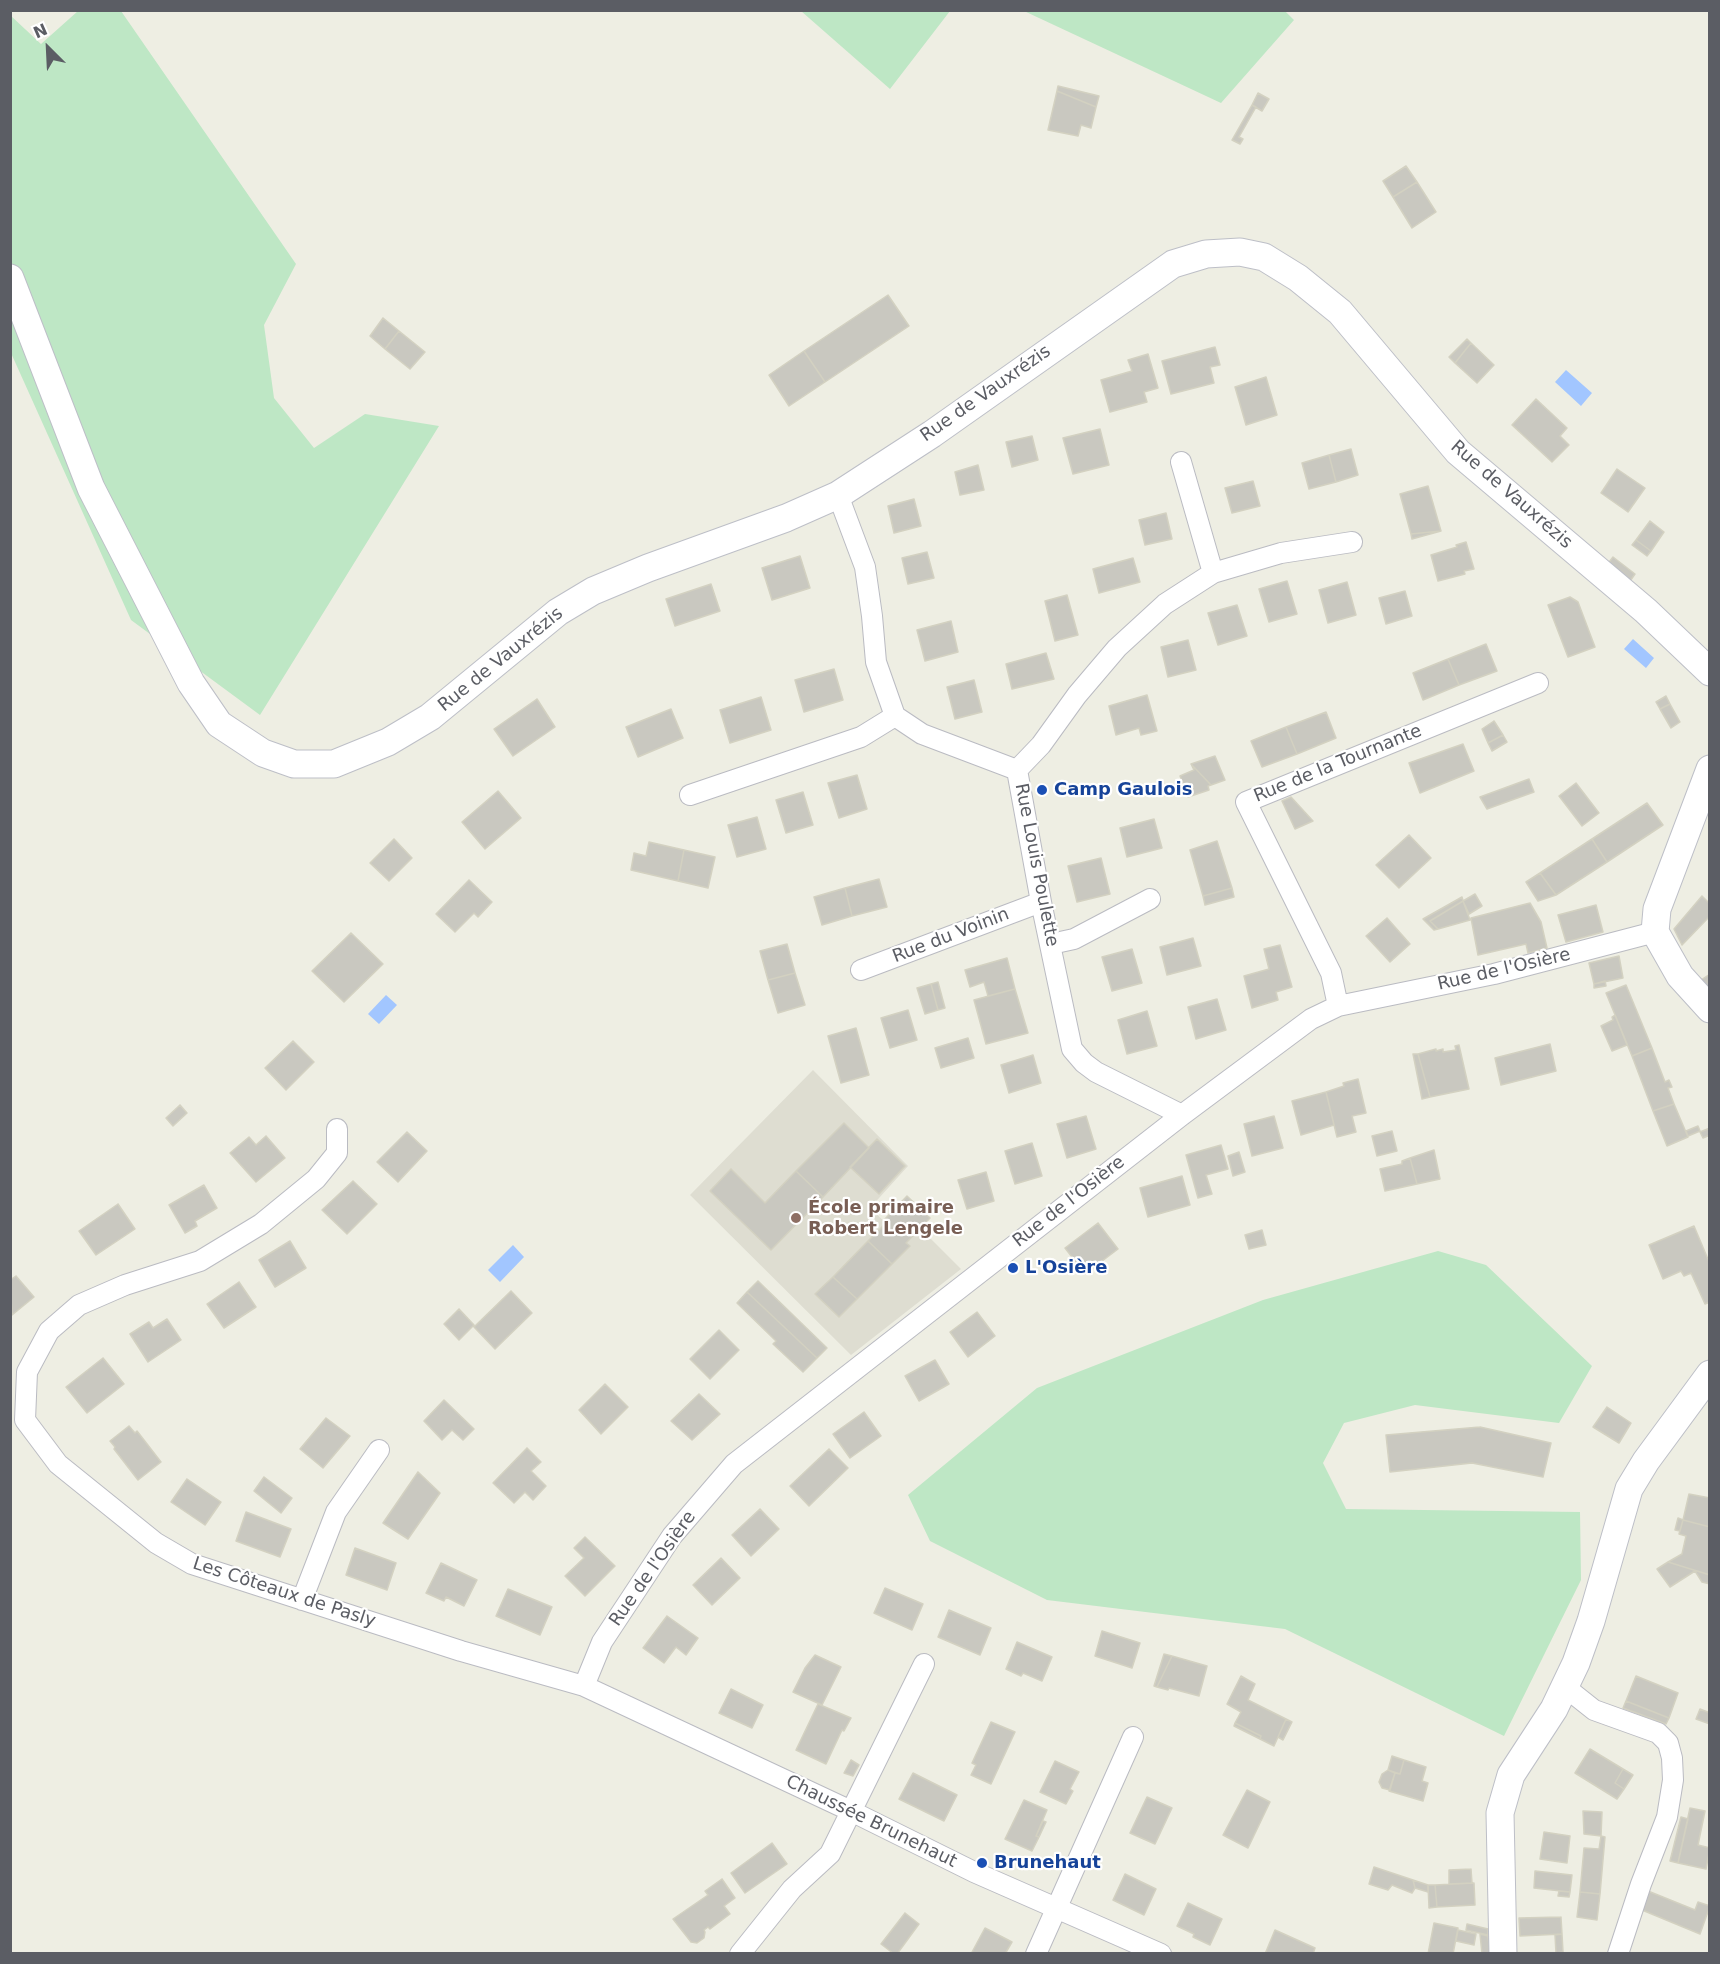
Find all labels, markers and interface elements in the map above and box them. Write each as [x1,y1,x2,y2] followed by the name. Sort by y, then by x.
[18,18,78,78] north arrow
[30,20,50,43] text: N
[917,341,1055,447] street label: Rue de Vauxrézis
[1446,436,1576,554] street label: Rue de Vauxrézis
[434,603,568,717] street label: Rue de Vauxrézis
[1251,720,1425,808] street label: Rue de la Tournante
[1054,779,1192,801] place label: Camp Gaulois
[1010,781,1062,949] street label: Rue Louis Poulette
[1035,783,1049,797] marker: Camp Gaulois
[890,904,1012,968] street label: Rue du Voinin
[1435,944,1573,996] street label: Rue de l'Osière
[1009,1152,1129,1252] street label: Rue de l'Osière
[808,1197,963,1240] place label: École primaire Robert Lengele
[789,1211,803,1225] marker: École primaire Robert Lengele
[1025,1257,1107,1279] place label: L'Osière
[1006,1261,1020,1275] marker: L'Osière
[605,1507,701,1631] street label: Rue de l'Osière
[190,1553,378,1633] street label: Les Côteaux de Pasly
[782,1771,960,1873] street label: Chaussée Brunehaut
[994,1852,1101,1874] place label: Brunehaut
[975,1856,989,1870] marker: Brunehaut

